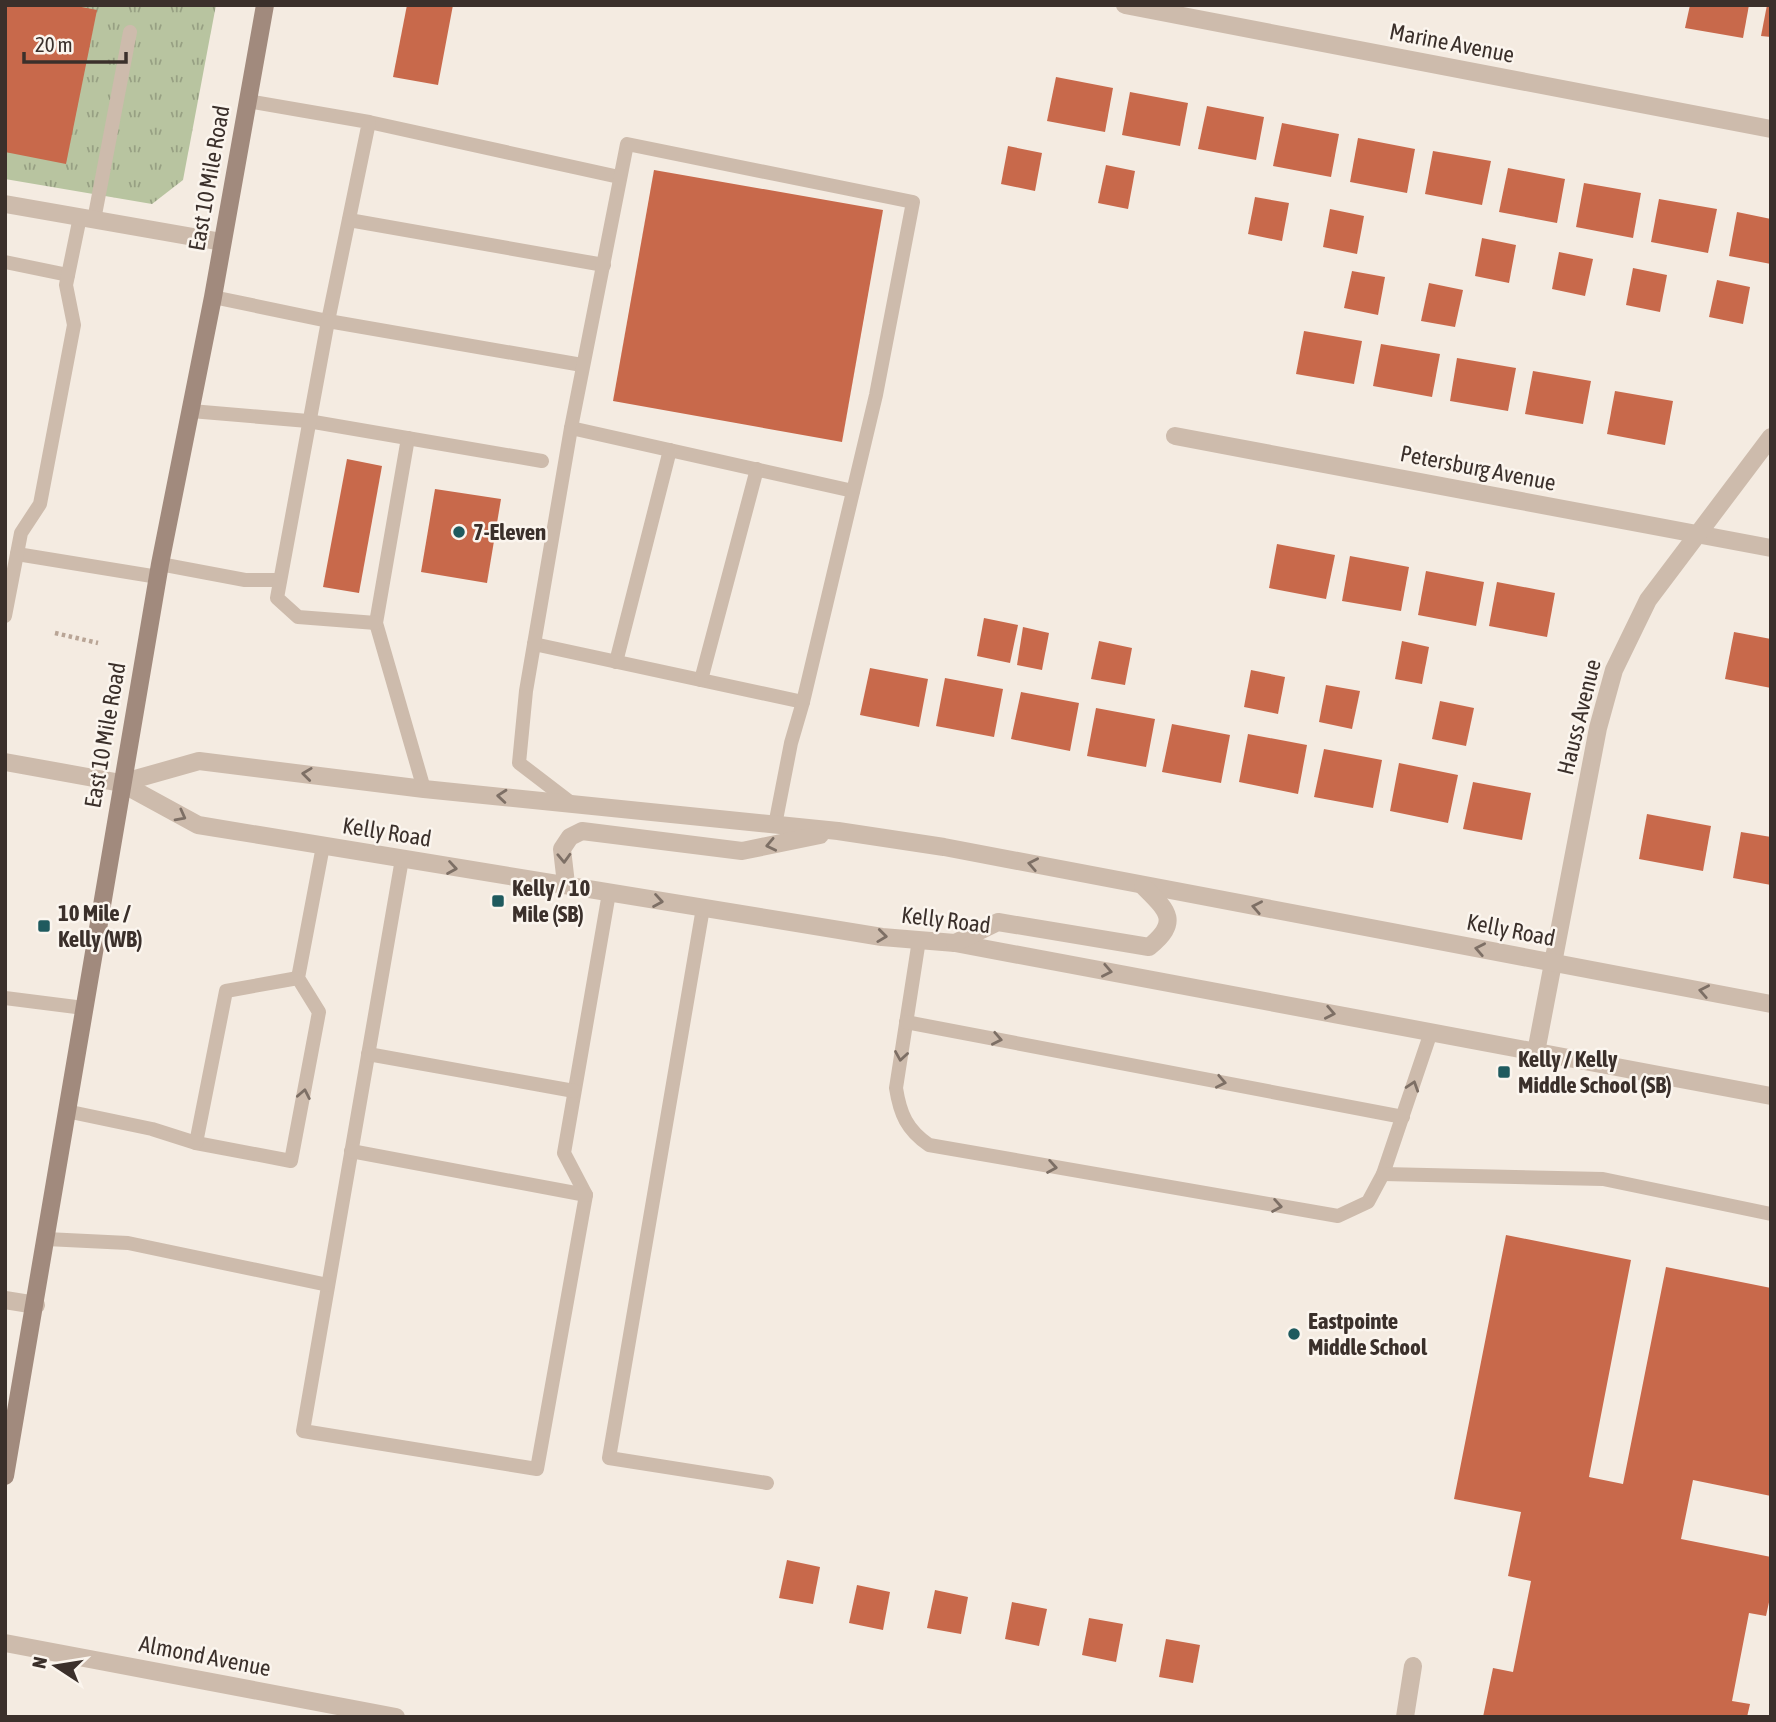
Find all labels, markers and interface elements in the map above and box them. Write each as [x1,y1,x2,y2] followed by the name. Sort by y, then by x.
[1387,18,1517,68] street label: Marine Avenue
[24,21,126,65] scale bar
[35,32,73,56] text: 20 m
[183,103,235,253] street label: East 10 Mile Road
[1398,440,1558,496] street label: Petersburg Avenue
[473,519,546,545] place label: 7-Eleven
[451,524,467,540] marker: 7-Eleven
[1552,656,1606,778] street label: Hauss Avenue
[79,660,131,810] street label: East 10 Mile Road
[302,767,313,782] one-way arrow
[496,789,507,804] one-way arrow
[174,807,186,821] one-way arrow
[341,812,433,852] street label: Kelly Road
[765,836,777,851] one-way arrow
[557,853,572,864] one-way arrow
[1027,858,1039,873] one-way arrow
[446,860,458,875] one-way arrow
[512,875,591,927] place label: Kelly / 10 Mile (SB)
[490,893,506,909] marker: Kelly / 10 Mile (SB)
[652,893,664,908] one-way arrow
[58,900,142,952] place label: 10 Mile / Kelly (WB)
[1251,900,1263,915] one-way arrow
[900,902,992,938] street label: Kelly Road
[1464,909,1558,951] street label: Kelly Road
[36,918,52,934] marker: 10 Mile / Kelly (WB)
[876,929,888,944] one-way arrow
[1474,942,1486,957] one-way arrow
[1101,963,1113,978] one-way arrow
[1698,984,1710,999] one-way arrow
[1324,1005,1336,1020] one-way arrow
[991,1031,1003,1046] one-way arrow
[1518,1046,1672,1098] place label: Kelly / Kelly Middle School (SB)
[894,1050,909,1061] one-way arrow
[1496,1064,1512,1080] marker: Kelly / Kelly Middle School (SB)
[1215,1074,1227,1089] one-way arrow
[1405,1081,1419,1093] one-way arrow
[296,1088,311,1100] one-way arrow
[1047,1159,1058,1174] one-way arrow
[1271,1198,1283,1213] one-way arrow
[1308,1308,1428,1360] place label: Eastpointe Middle School
[1286,1326,1302,1342] marker: Eastpointe Middle School
[137,1630,273,1682] street label: Almond Avenue
[21,1631,91,1701] north arrow
[27,1655,51,1670] text: N

